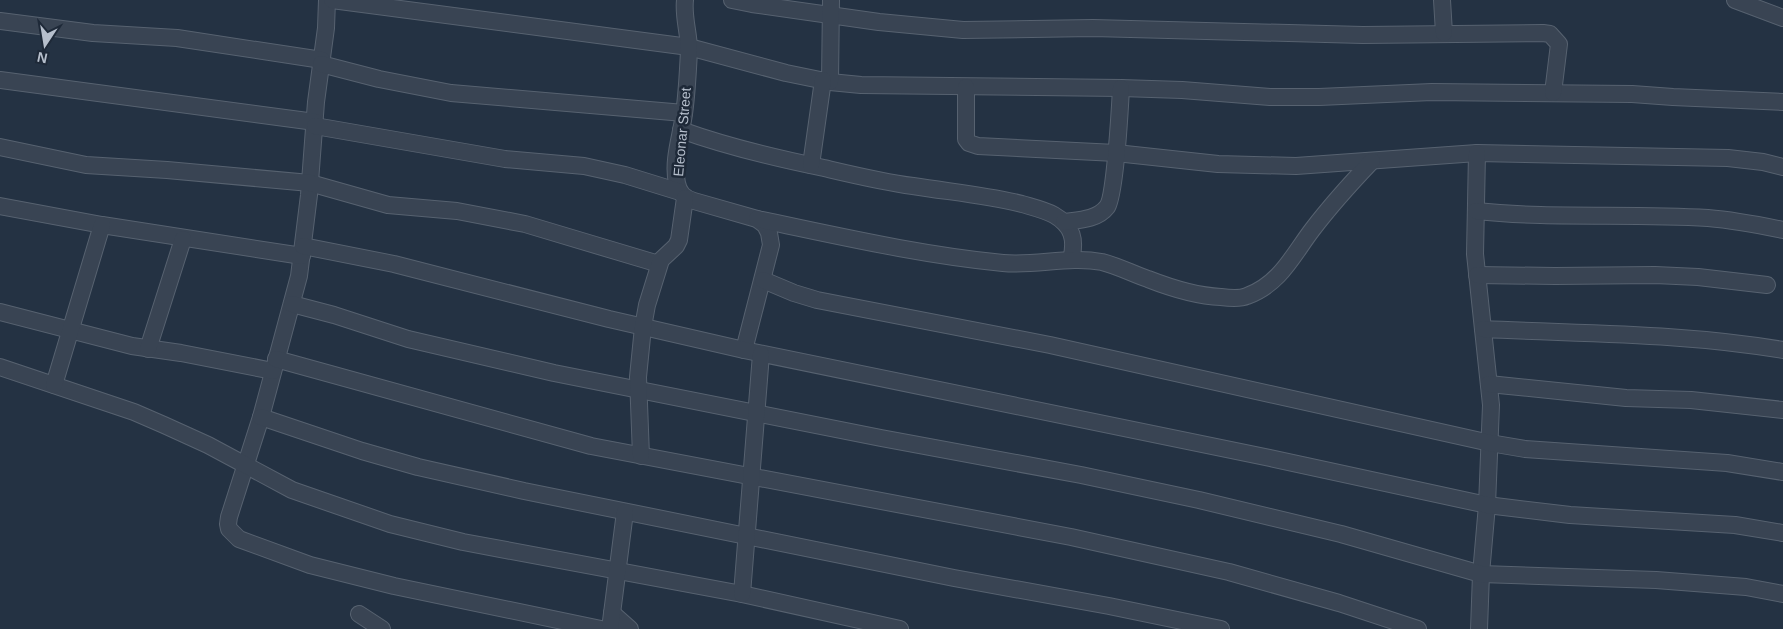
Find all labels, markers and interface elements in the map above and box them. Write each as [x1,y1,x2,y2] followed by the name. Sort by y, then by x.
[20,20,70,70] north arrow
[36,49,49,67] text: N
[670,87,694,177] street label: Eleonar Street

